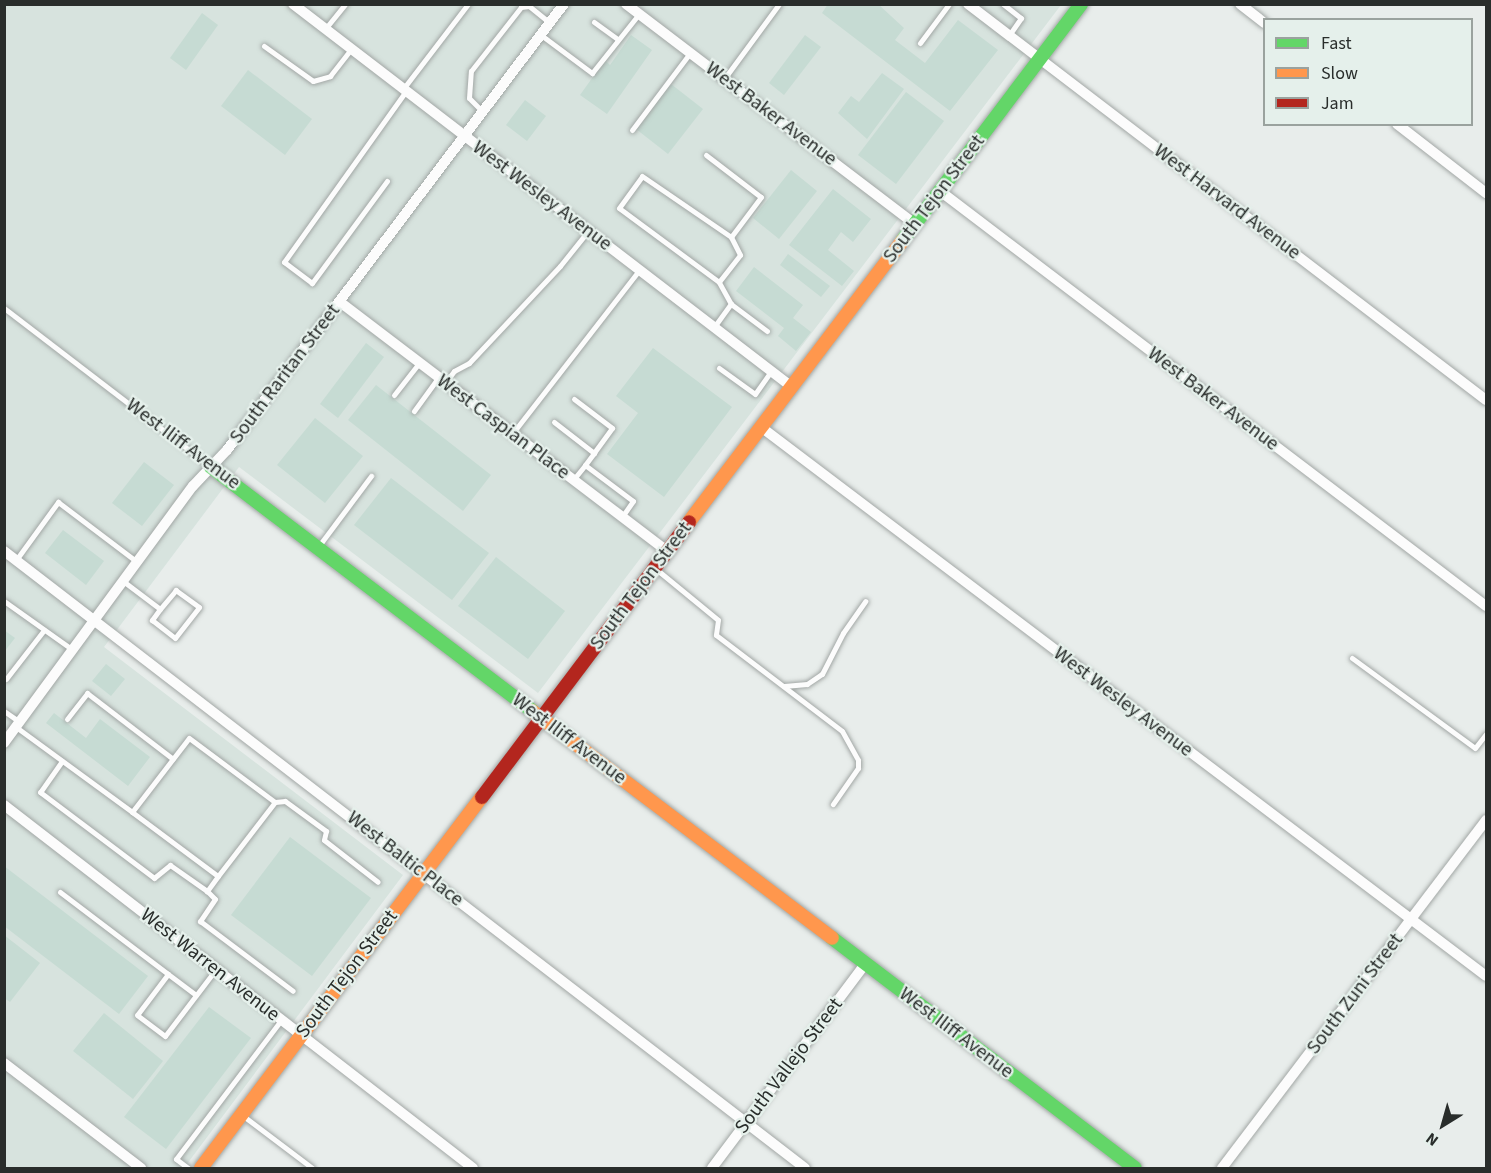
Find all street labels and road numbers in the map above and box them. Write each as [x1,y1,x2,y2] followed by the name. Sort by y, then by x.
[701,57,841,171] street label: West Baker Avenue
[878,130,990,268] street label: South Tejon Street
[467,136,617,256] street label: West Wesley Avenue
[1149,139,1305,265] street label: West Harvard Avenue
[225,299,345,449] street label: South Raritan Street
[1143,342,1283,456] street label: West Baker Avenue
[432,369,574,485] street label: West Caspian Place
[121,393,245,495] street label: West Iliff Avenue
[585,517,697,655] street label: South Tejon Street
[1048,642,1198,762] street label: West Wesley Avenue
[507,688,631,790] street label: West Iliff Avenue
[342,806,468,912] street label: West Baltic Place
[136,903,284,1027] street label: West Warren Avenue
[291,905,403,1043] street label: South Tejon Street
[1302,929,1408,1059] street label: South Zuni Street
[894,982,1018,1084] street label: West Iliff Avenue
[730,993,848,1139] street label: South Vallejo Street

